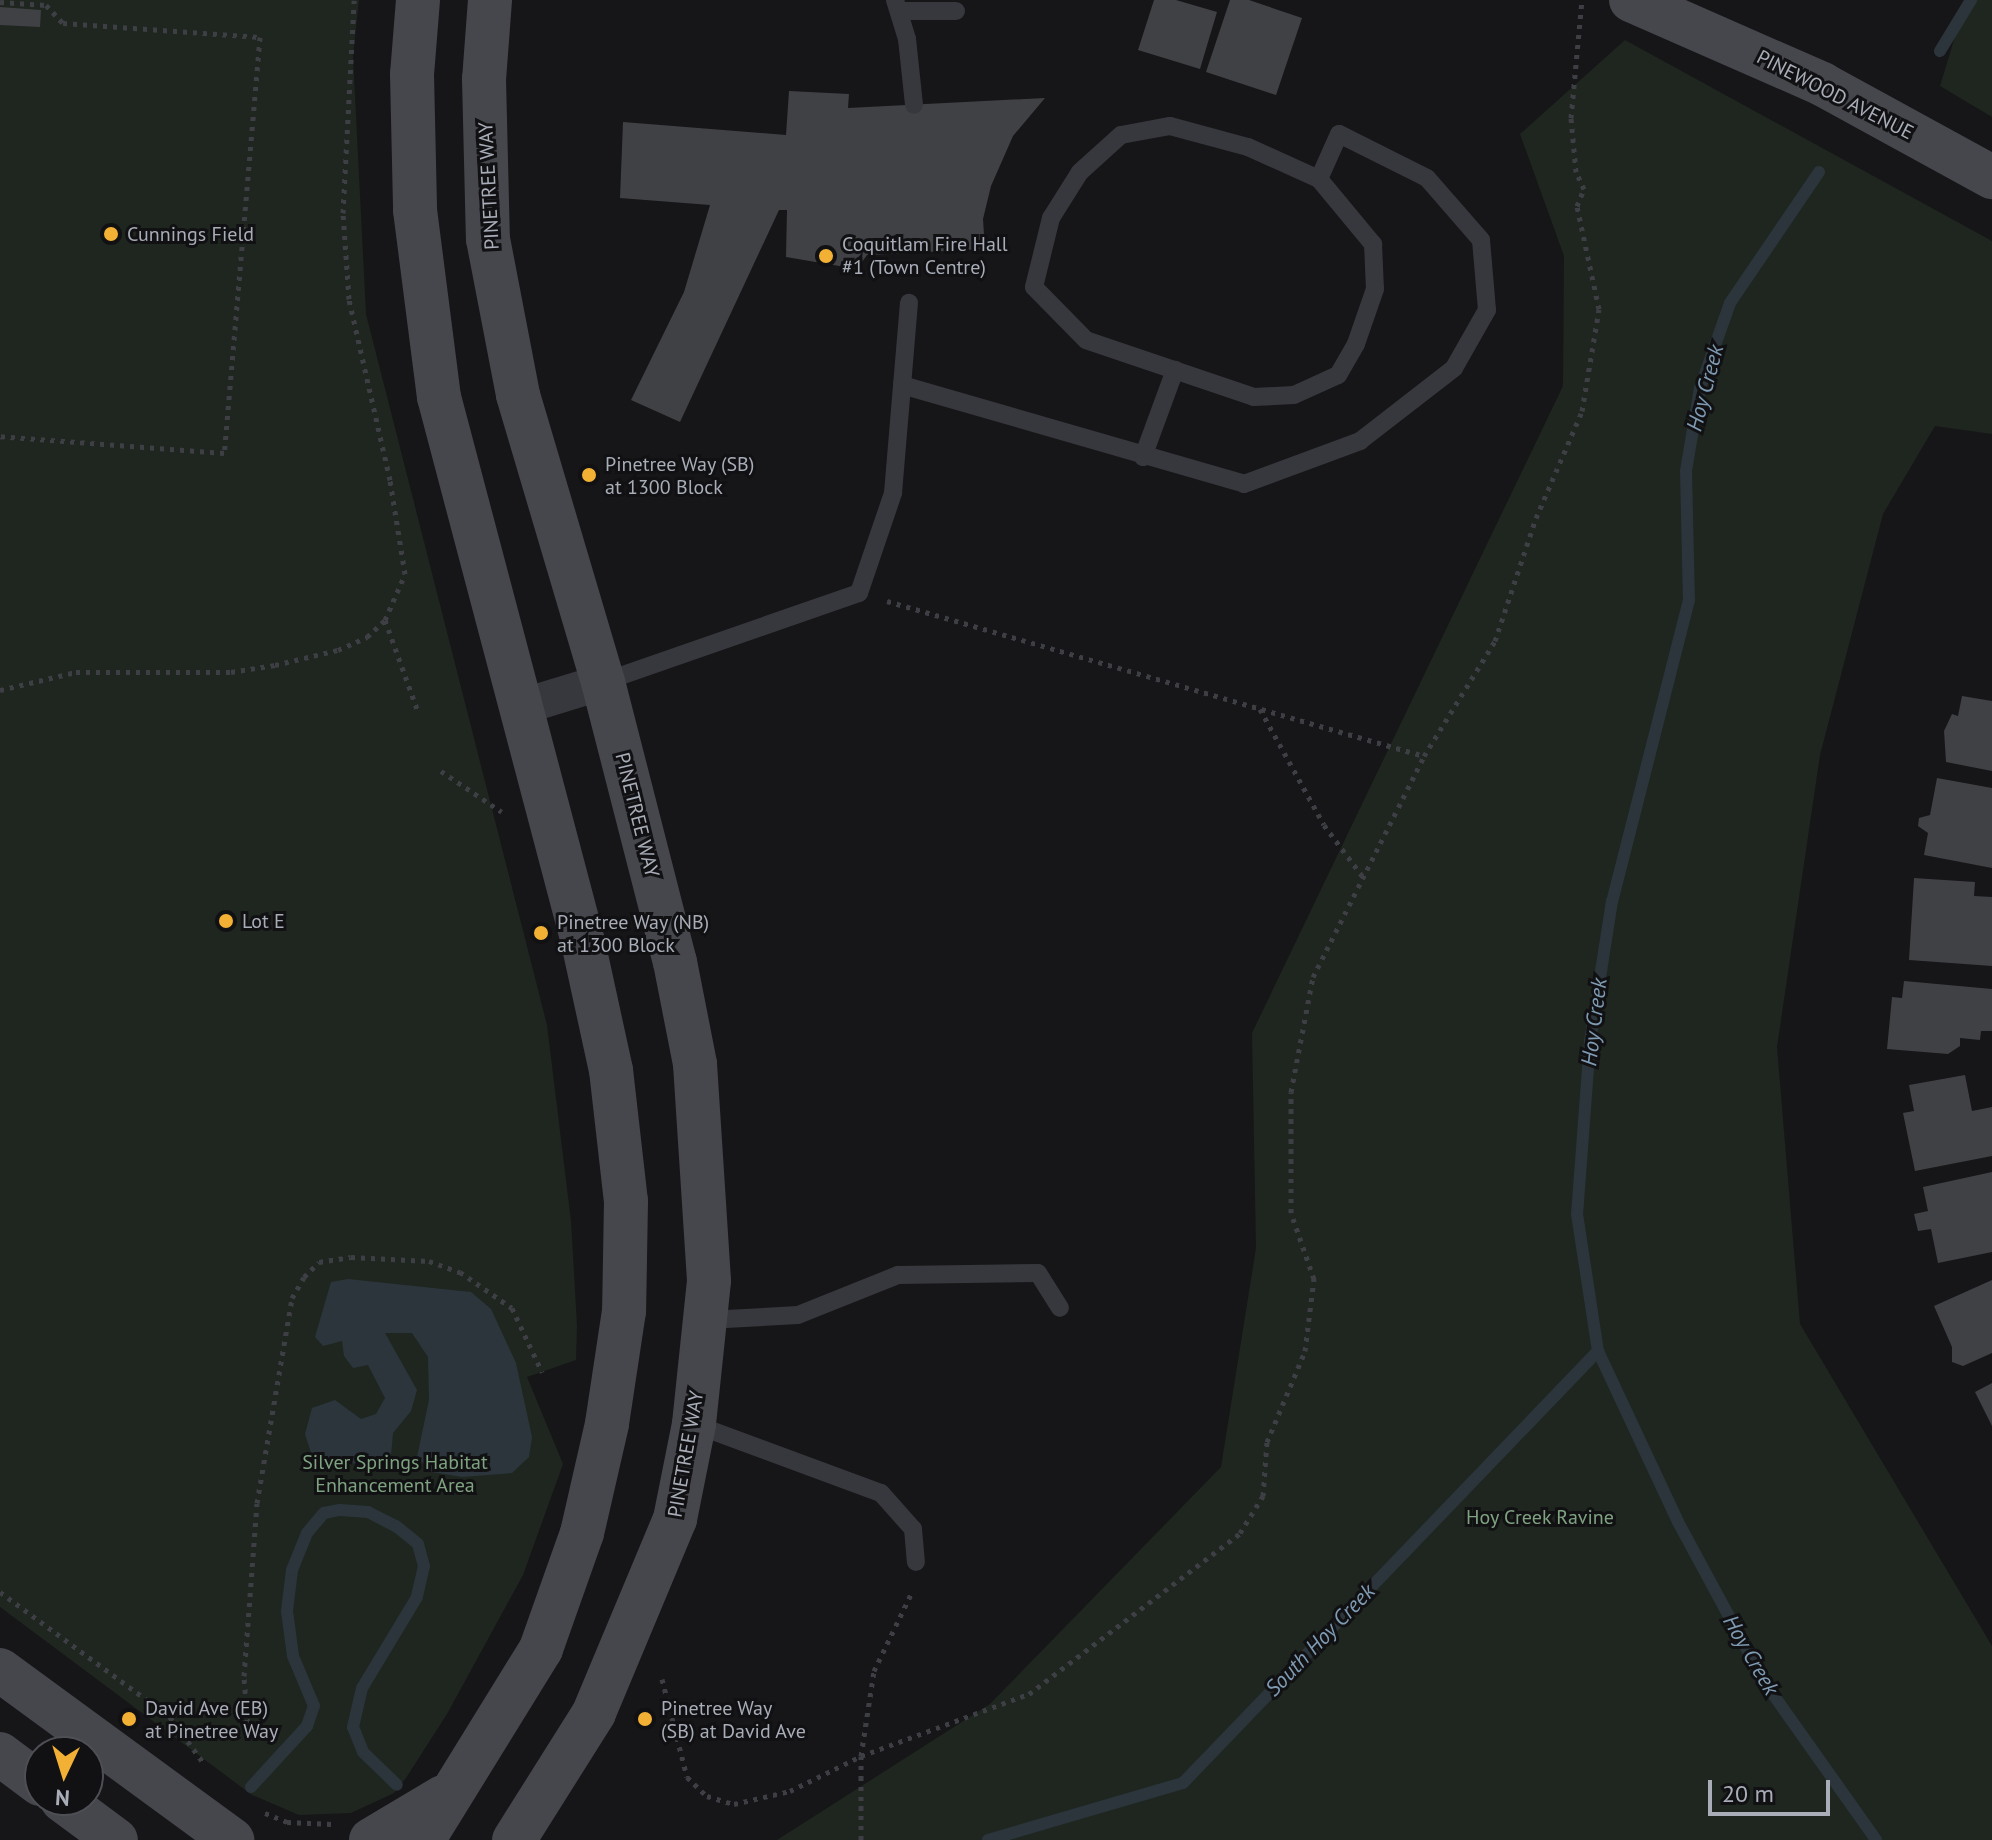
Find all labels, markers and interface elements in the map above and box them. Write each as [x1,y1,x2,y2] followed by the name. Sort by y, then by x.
[1752,45,1918,145] street label: PINEWOOD AVENUE
[474,121,504,251] street label: PINETREE WAY
[127,222,254,246] place label: Cunnings Field
[102,225,120,243] marker: Cunnings Field
[842,232,1007,279] place label: Coquitlam Fire Hall #1 (Town Centre)
[817,247,835,265] marker: Coquitlam Fire Hall #1 (Town Centre)
[1681,342,1729,434] water label: Hoy Creek
[605,452,755,499] place label: Pinetree Way (SB) at 1300 Block
[580,466,598,484] marker: Pinetree Way (SB) at 1300 Block
[610,750,664,880] street label: PINETREE WAY
[242,909,285,933] place label: Lot E
[557,910,710,957] place label: Pinetree Way (NB) at 1300 Block
[217,912,235,930] marker: Lot E
[532,924,550,942] marker: Pinetree Way (NB) at 1300 Block
[1575,976,1613,1068] water label: Hoy Creek
[663,1389,709,1519] street label: PINETREE WAY
[302,1451,488,1498] park label: Silver Springs Habitat Enhancement Area
[1465,1505,1615,1529] park label: Hoy Creek Ravine
[1260,1578,1380,1702] water label: South Hoy Creek
[1717,1610,1785,1700] water label: Hoy Creek
[145,1696,279,1743] place label: David Ave (EB) at Pinetree Way
[661,1696,807,1743] place label: Pinetree Way (SB) at David Ave
[120,1710,138,1728] marker: David Ave (EB) at Pinetree Way
[636,1710,654,1728] marker: Pinetree Way (SB) at David Ave
[24,1736,104,1816] north arrow
[1712,1764,1834,1814] scale bar
[1722,1778,1774,1809] text: 20 m
[54,1783,71,1812] text: N

